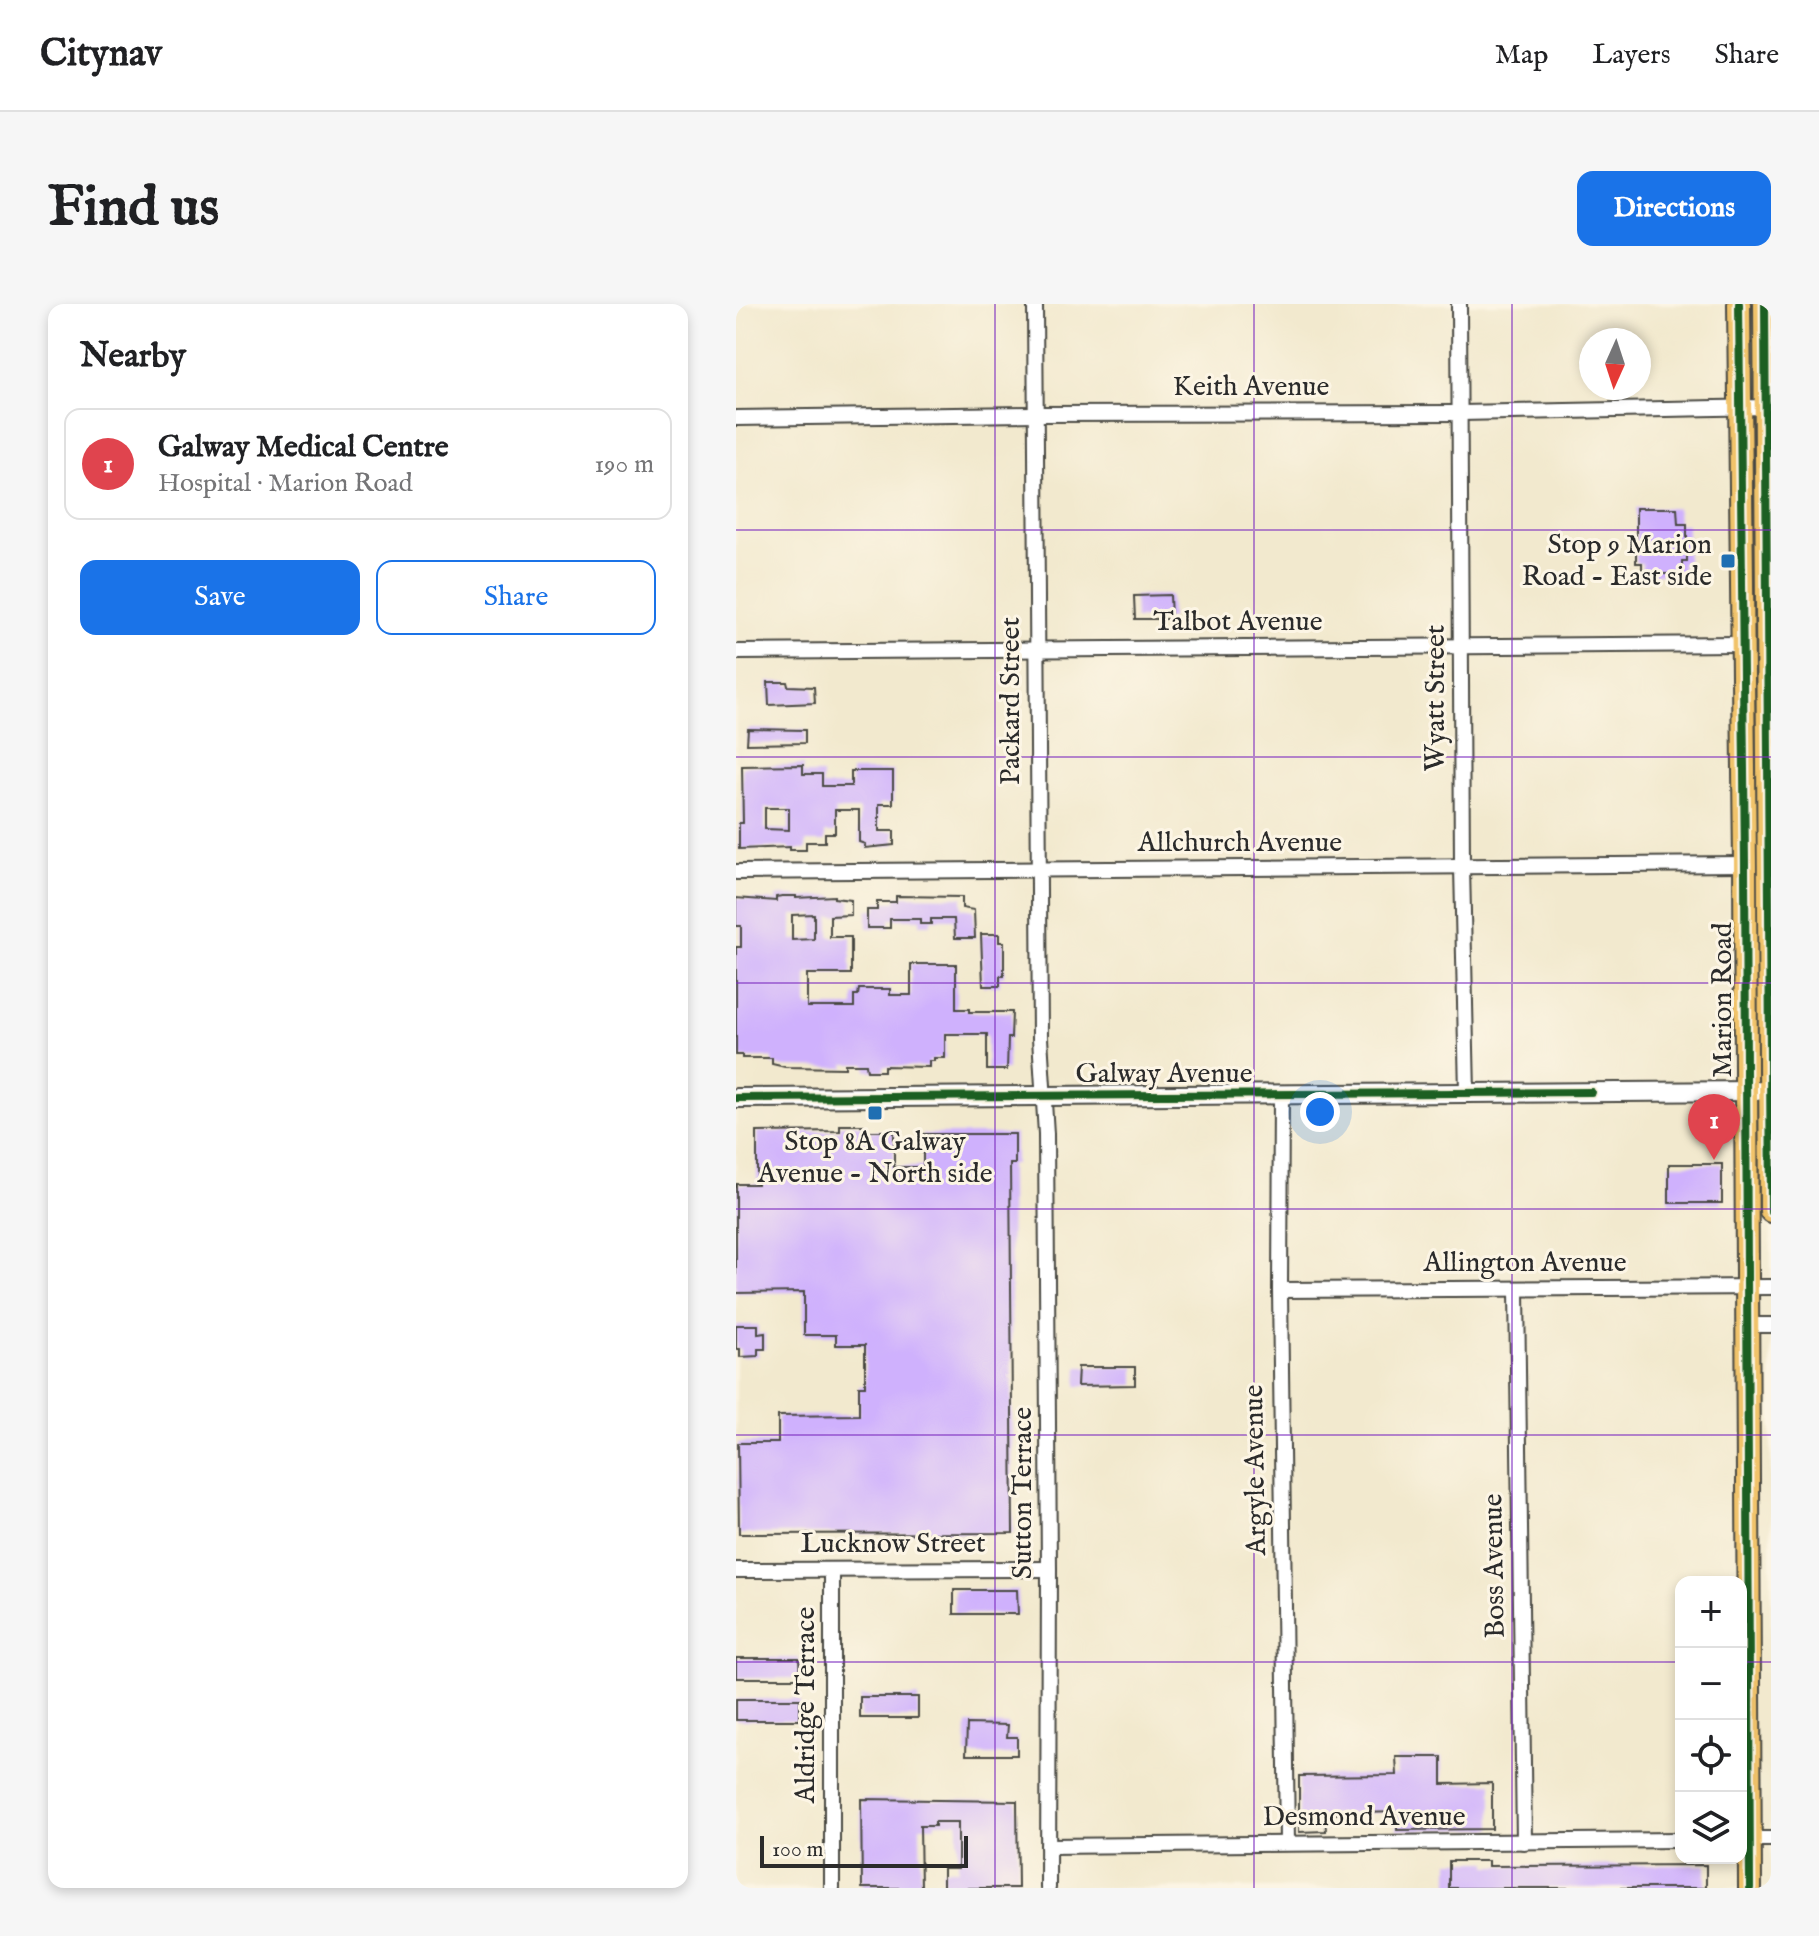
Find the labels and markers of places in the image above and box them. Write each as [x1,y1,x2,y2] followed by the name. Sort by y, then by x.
[1521,528,1712,595] place label: Stop 9 Marion Road - East side
[1719,552,1737,570] marker: Stop 9 Marion Road - East side
[1688,1094,1740,1160] pin: 1
[866,1104,884,1122] marker: Stop 8A Galway Avenue - North side
[756,1125,993,1192] place label: Stop 8A Galway Avenue - North side

